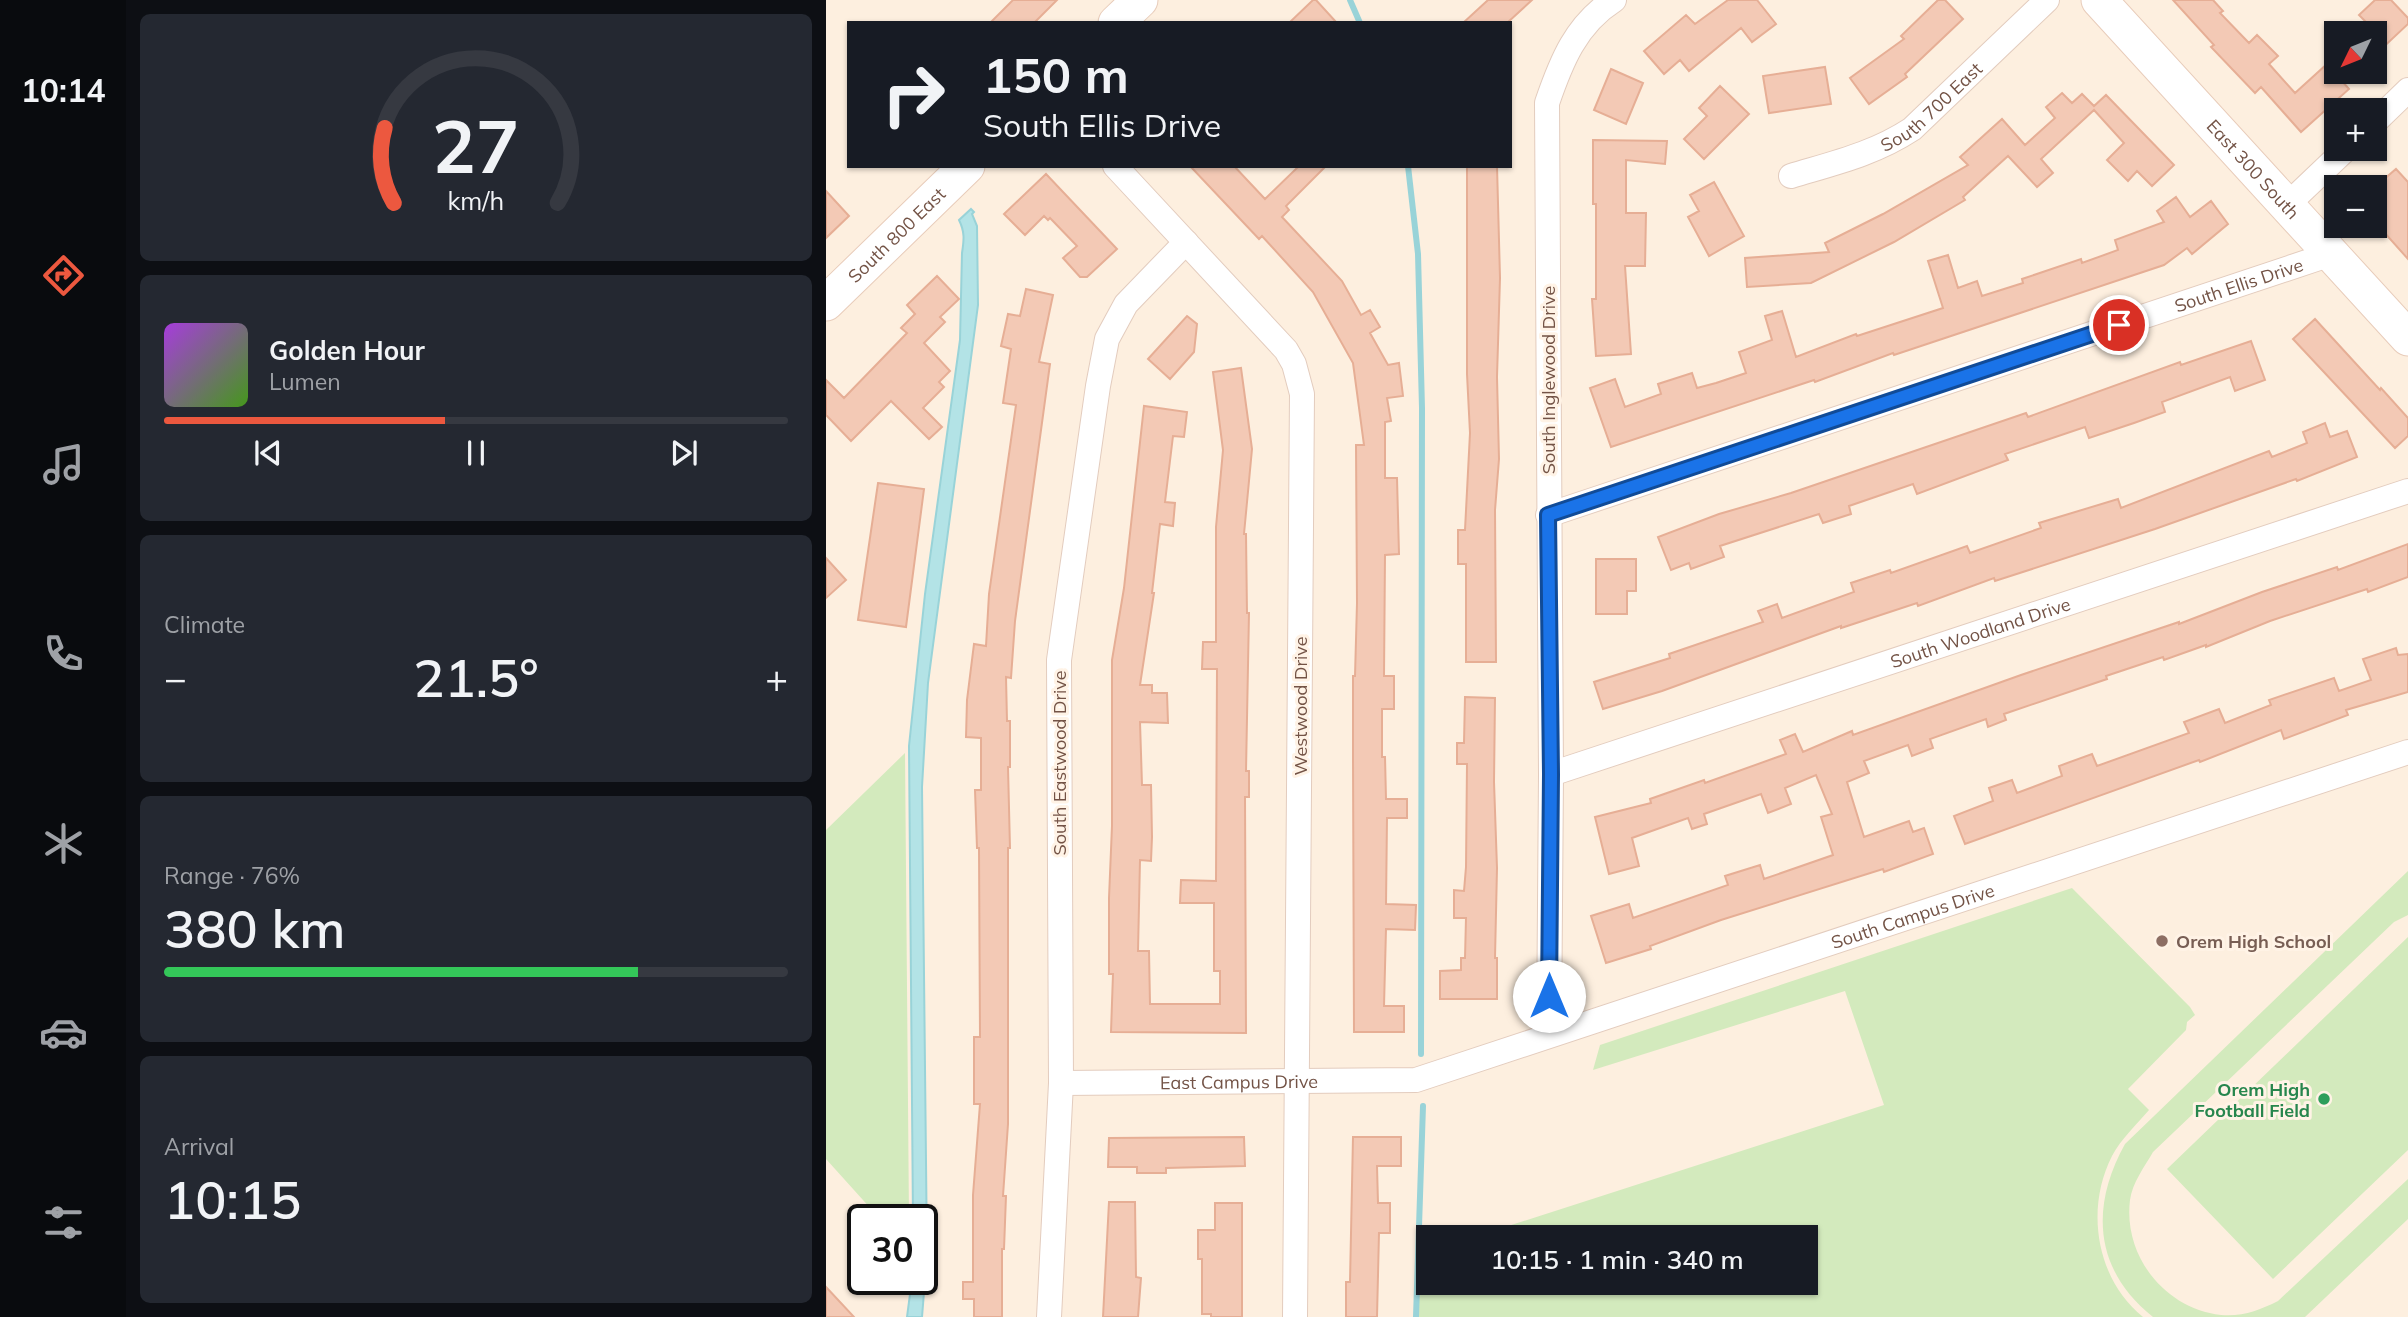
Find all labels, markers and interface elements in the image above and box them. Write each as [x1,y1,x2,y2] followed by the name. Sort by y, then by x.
[2324,21,2387,84] north arrow
[2324,21,2387,238] map controls
[983,44,1129,105] text: 150 m
[868,49,959,140] icon: right
[1876,57,1987,156] street label: South 700 East
[21,70,105,110] text: 10:14
[2324,98,2387,161] button: +
[432,101,520,192] text: 27
[983,105,1221,145] text: South Ellis Drive
[2202,114,2305,224] street label: East 300 South
[2324,175,2387,238] button: −
[843,182,950,287] street label: South 800 East
[448,185,504,216] text: km/h
[39,251,88,300] icon: directions
[2171,253,2306,317] street label: South Ellis Drive
[1537,286,1560,474] street label: South Inglewood Drive
[2089,295,2149,355] pin
[2100,306,2138,344] icon: arrive
[269,334,425,367] text: Golden Hour
[269,367,341,396] text: Lumen
[249,434,287,472] icon: previous
[457,434,495,472] icon: pause
[665,434,703,472] icon: next
[39,440,88,489] icon: music
[1887,592,2073,673] street label: South Woodland Drive
[164,610,245,639] text: Climate
[39,629,88,678] icon: phone
[1289,636,1312,776] street label: Westwood Drive
[413,645,539,710] text: 21.5°
[164,654,187,702] text: −
[765,654,788,702] text: +
[1048,671,1071,855] street label: South Eastwood Drive
[39,819,88,868] icon: climate
[164,861,300,890] text: Range · 76%
[1828,878,1997,953] street label: South Campus Drive
[164,896,345,961] text: 380 km
[2176,930,2331,953] place label: Orem High School
[2154,933,2170,949] marker: Orem High School
[1512,959,1586,1033] position arrow
[39,1008,88,1057] icon: car
[1160,1069,1318,1094] street label: East Campus Drive
[2195,1078,2310,1122] place label: Orem High Football Field
[2316,1091,2332,1107] marker: Orem High Football Field
[164,1132,234,1161] text: Arrival
[164,1167,301,1232] text: 10:15
[39,1198,88,1247] icon: filters
[847,1204,938,1295] speed limit sign: 30
[1490,1243,1744,1276] text: 10:15 · 1 min · 340 m

